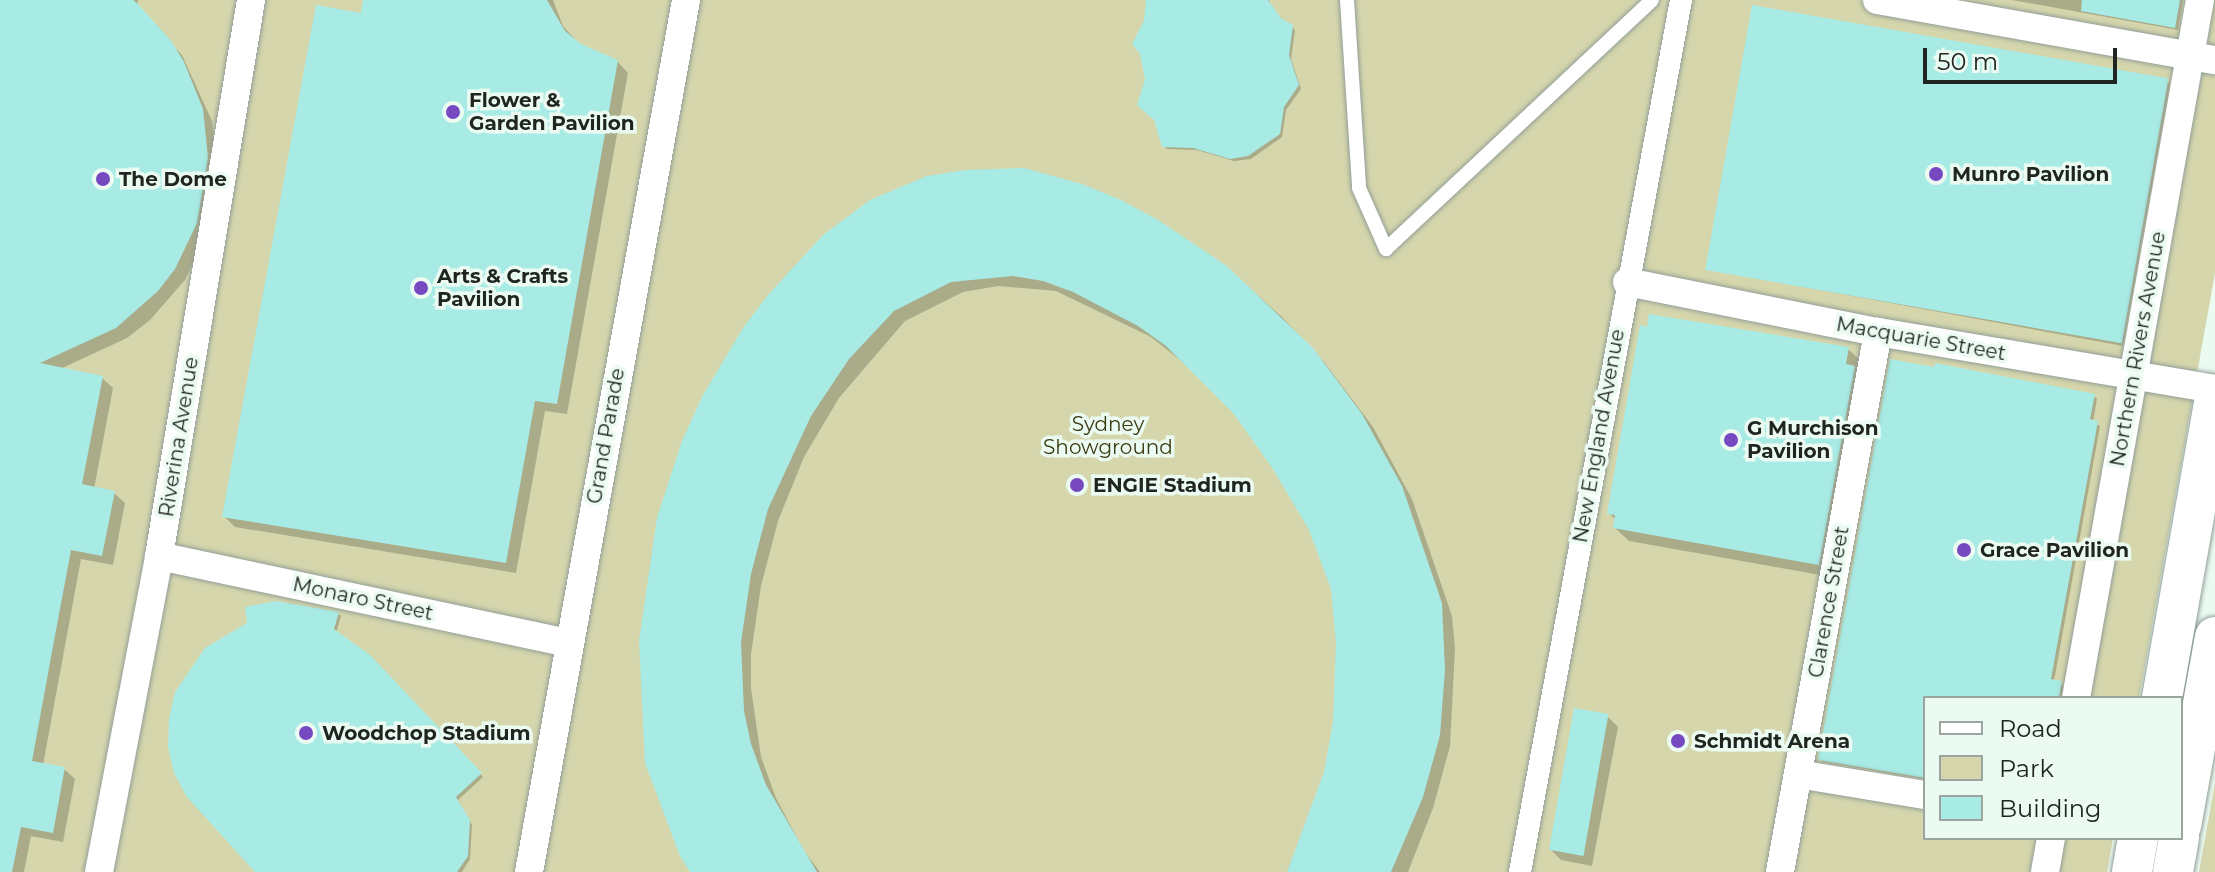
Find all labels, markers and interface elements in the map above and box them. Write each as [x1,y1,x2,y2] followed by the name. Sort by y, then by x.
[1927,32,2121,82] scale bar
[1937,47,1998,76] text: 50 m
[469,88,635,135] place label: Flower & Garden Pavilion
[444,103,462,121] marker: Flower & Garden Pavilion
[1952,162,2109,186] place label: Munro Pavilion
[1927,165,1945,183] marker: Munro Pavilion
[119,167,227,191] place label: The Dome
[94,170,112,188] marker: The Dome
[2105,230,2171,468] street label: Northern Rivers Avenue
[437,264,568,311] place label: Arts & Crafts Pavilion
[412,279,430,297] marker: Arts & Crafts Pavilion
[1834,312,2008,366] street label: Macquarie Street
[1568,327,1630,545] street label: New England Avenue
[154,355,204,519] street label: Riverina Avenue
[582,366,630,506] street label: Grand Parade
[1043,412,1173,459] park label: Sydney Showground
[1747,416,1878,463] place label: G Murchison Pavilion
[1722,431,1740,449] marker: G Murchison Pavilion
[1093,473,1252,497] place label: ENGIE Stadium
[1068,476,1086,494] marker: ENGIE Stadium
[1804,524,1854,680] street label: Clarence Street
[1980,538,2129,562] place label: Grace Pavilion
[1955,541,1973,559] marker: Grace Pavilion
[291,572,435,626] street label: Monaro Street
[1923,696,2183,840] legend
[1999,714,2062,743] text: Road
[322,721,531,745] place label: Woodchop Stadium
[297,724,315,742] marker: Woodchop Stadium
[1694,729,1850,753] place label: Schmidt Arena
[1669,732,1687,750] marker: Schmidt Arena
[1999,754,2054,783] text: Park
[1999,794,2102,823] text: Building

